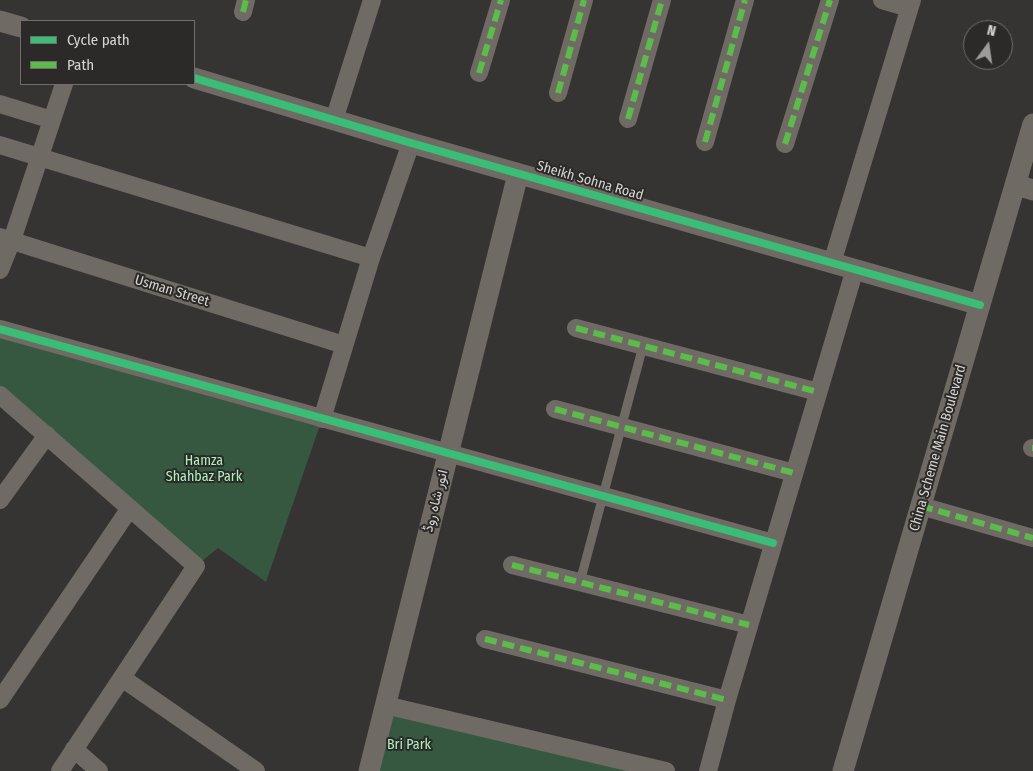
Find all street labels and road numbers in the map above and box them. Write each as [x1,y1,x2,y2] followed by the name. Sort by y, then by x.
[535,158,645,204] street label: Sheikh Sohna Road
[133,272,211,310] street label: Usman Street
[906,363,970,533] street label: China Scheme Main Boulevard
[420,468,452,534] street label: انور شاہ روڈ

